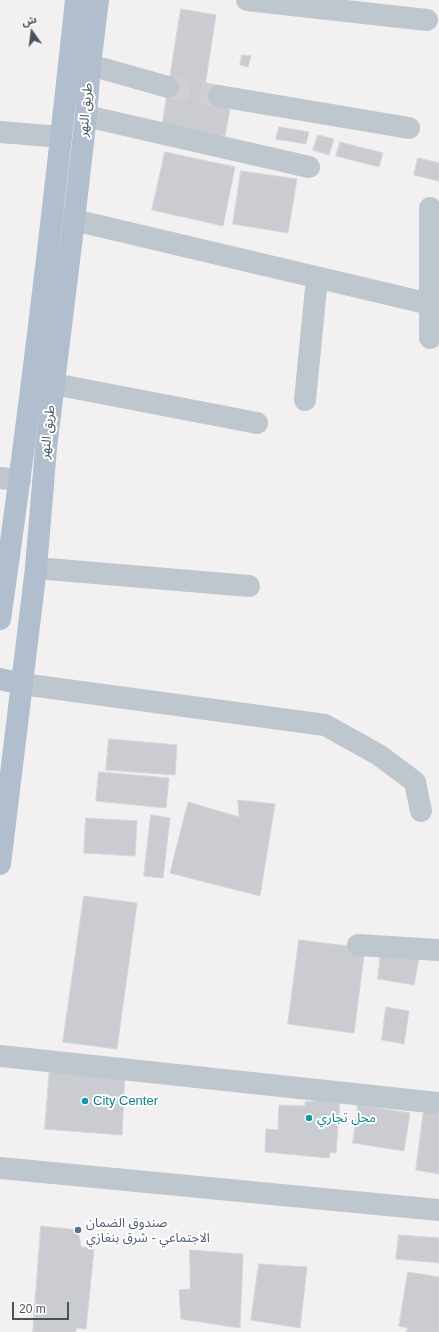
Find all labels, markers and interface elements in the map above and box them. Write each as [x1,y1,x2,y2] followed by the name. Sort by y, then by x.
[12,12,52,52] north arrow
[20,13,38,28] text: ش
[76,82,96,138] street label: طريق النهر
[37,404,59,460] street label: طريق النهر
[93,1093,158,1109] place label: City Center
[80,1096,90,1106] marker: City Center
[317,1110,376,1126] place label: محل تجاري
[304,1113,314,1123] marker: محل تجاري
[86,1215,210,1246] place label: صندوق الضمان الاجتماعي - شرق بنغازي
[73,1225,83,1235] marker: صندوق الضمان الاجتماعي - شرق بنغازي
[14,1294,71,1320] scale bar
[19,1302,46,1316] text: 20 m

